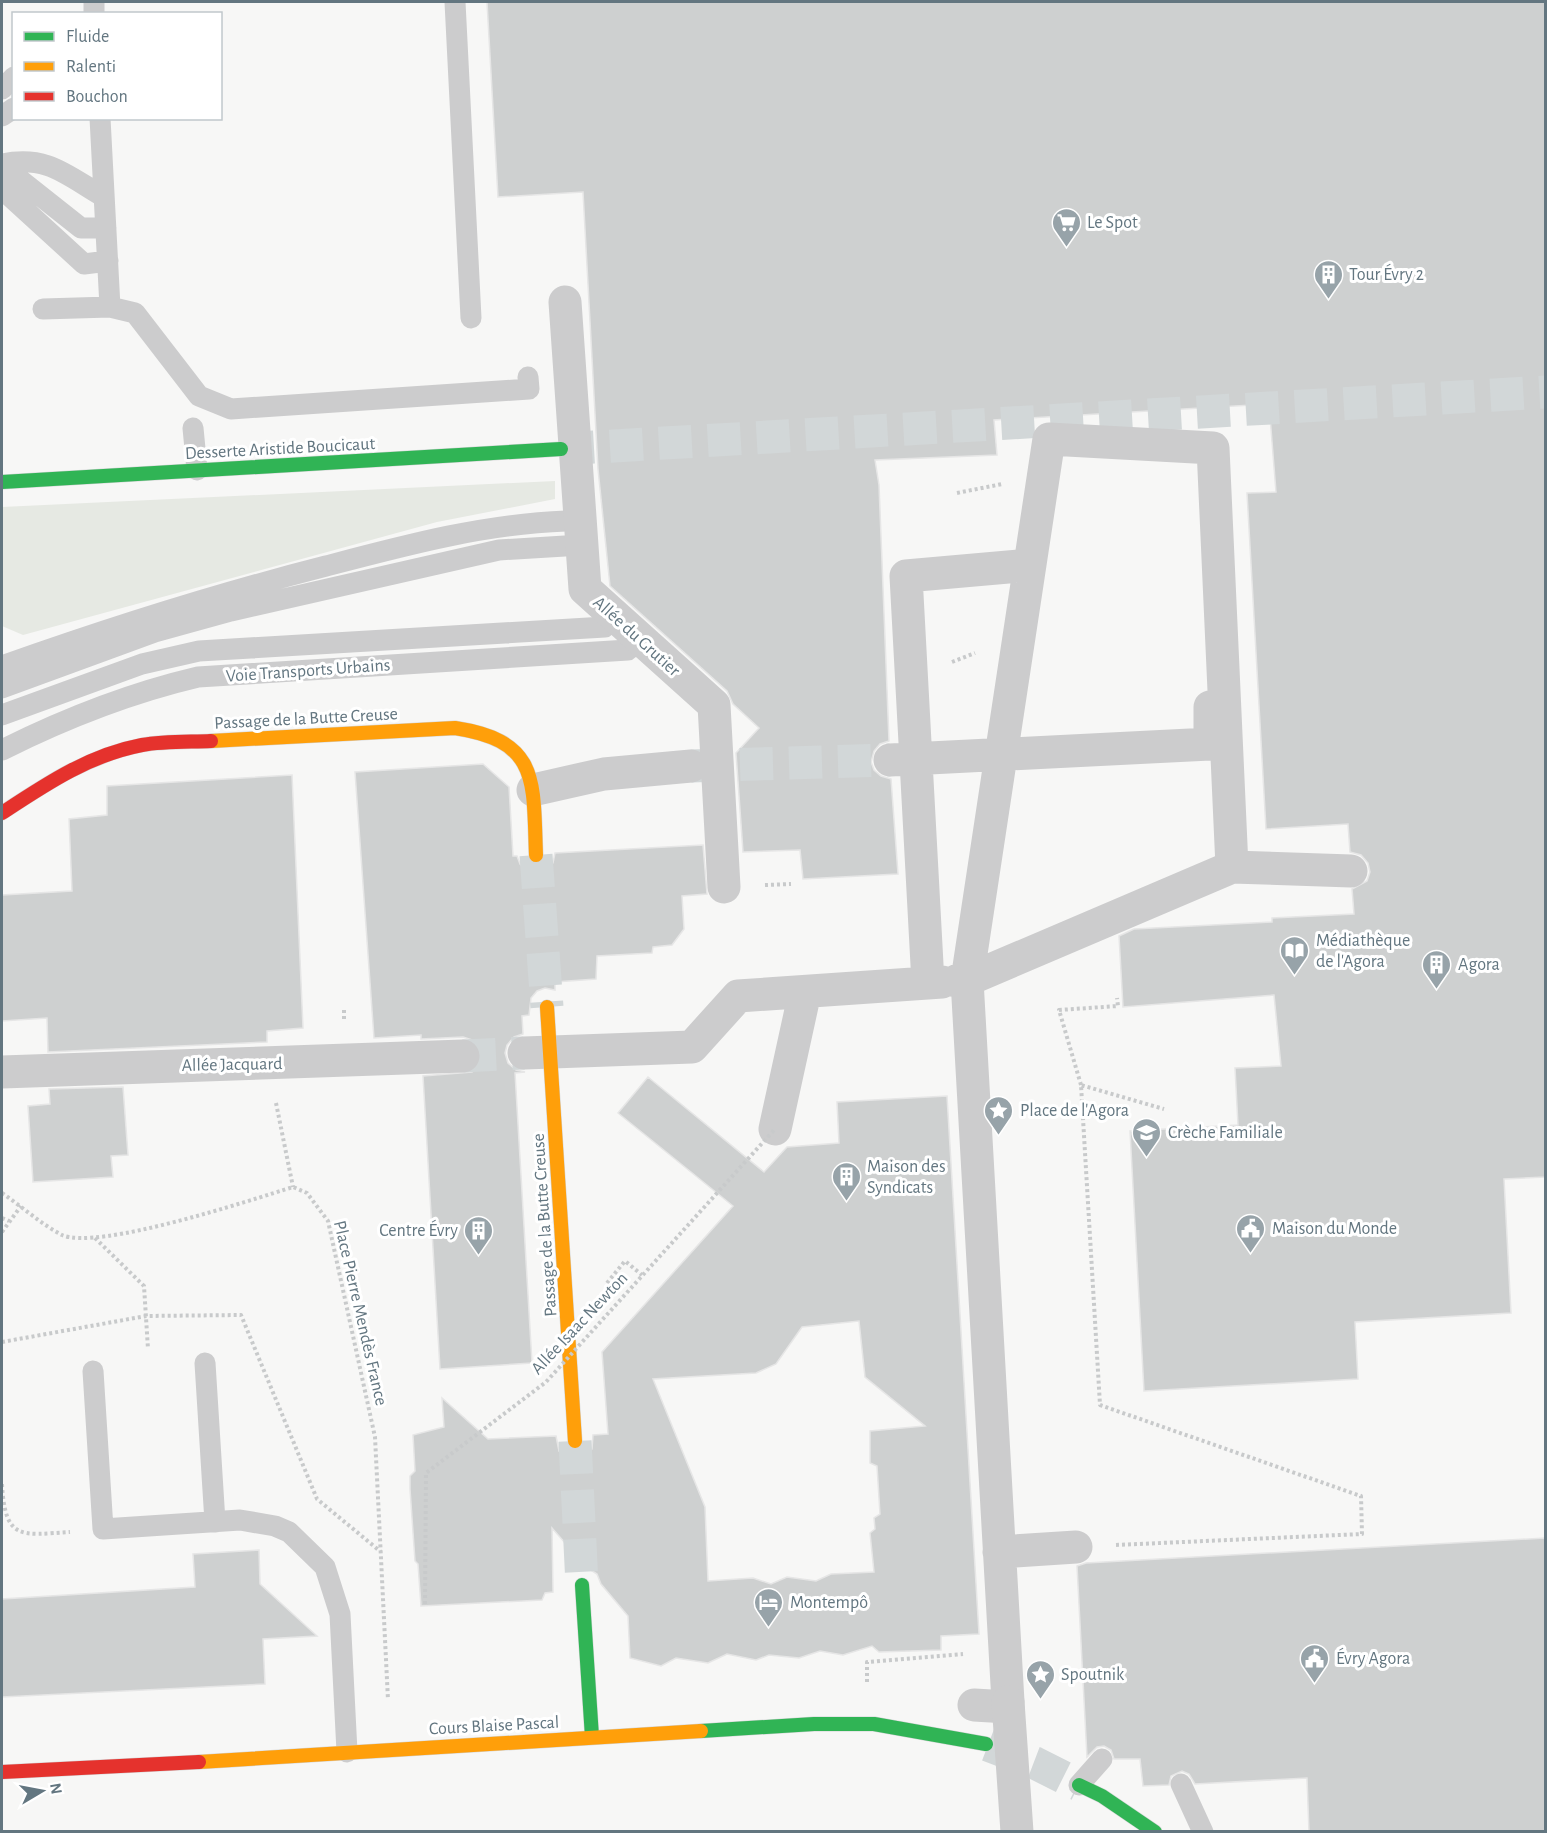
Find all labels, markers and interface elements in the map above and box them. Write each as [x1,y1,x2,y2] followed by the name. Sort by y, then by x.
[12,12,222,120] legend
[66,28,109,46] text: Fluide
[66,58,116,76] text: Ralenti
[66,88,128,106] text: Bouchon
[1050,206,1082,248] supermarket icon: Le Spot
[1087,214,1138,232] place label: Le Spot
[1312,258,1344,300] building icon: Tour Évry 2
[1349,263,1424,284] place label: Tour Évry 2
[184,435,376,463] street label: Desserte Aristide Boucicaut
[589,593,683,680] street label: Allée du Grutier
[225,656,391,686] street label: Voie Transports Urbains
[214,705,398,733] street label: Passage de la Butte Creuse
[1316,932,1410,971] place label: Médiathèque de l'Agora
[1279,934,1311,976] library icon: Médiathèque de l'Agora
[1421,948,1453,990] building icon: Agora
[1458,956,1500,974] place label: Agora
[181,1055,283,1075] street label: Allée Jacquard
[983,1094,1015,1136] place icon: Place de l'Agora
[1020,1102,1129,1120] place label: Place de l'Agora
[1131,1116,1163,1158] school or university icon: Crèche Familiale
[1168,1124,1283,1142] place label: Crèche Familiale
[530,1133,560,1317] street label: Passage de la Butte Creuse
[867,1158,946,1197] place label: Maison des Syndicats
[830,1160,862,1202] building icon: Maison des Syndicats
[1235,1212,1267,1254] public building icon: Maison du Monde
[463,1214,495,1256] building icon: Centre Évry
[330,1219,390,1407] street label: Place Pierre Mendès France
[379,1219,458,1240] place label: Centre Évry
[1272,1220,1397,1238] place label: Maison du Monde
[528,1269,631,1378] street label: Allée Isaac Newton
[753,1586,785,1628] hotel icon: Montempô
[790,1594,868,1612] place label: Montempô
[1299,1642,1331,1684] public building icon: Évry Agora
[1336,1647,1410,1668] place label: Évry Agora
[1024,1658,1056,1700] place icon: Spoutnik
[1061,1666,1125,1684] place label: Spoutnik
[428,1714,560,1738] street label: Cours Blaise Pascal
[12,1761,72,1821] north arrow
[47,1782,65,1795] text: N

